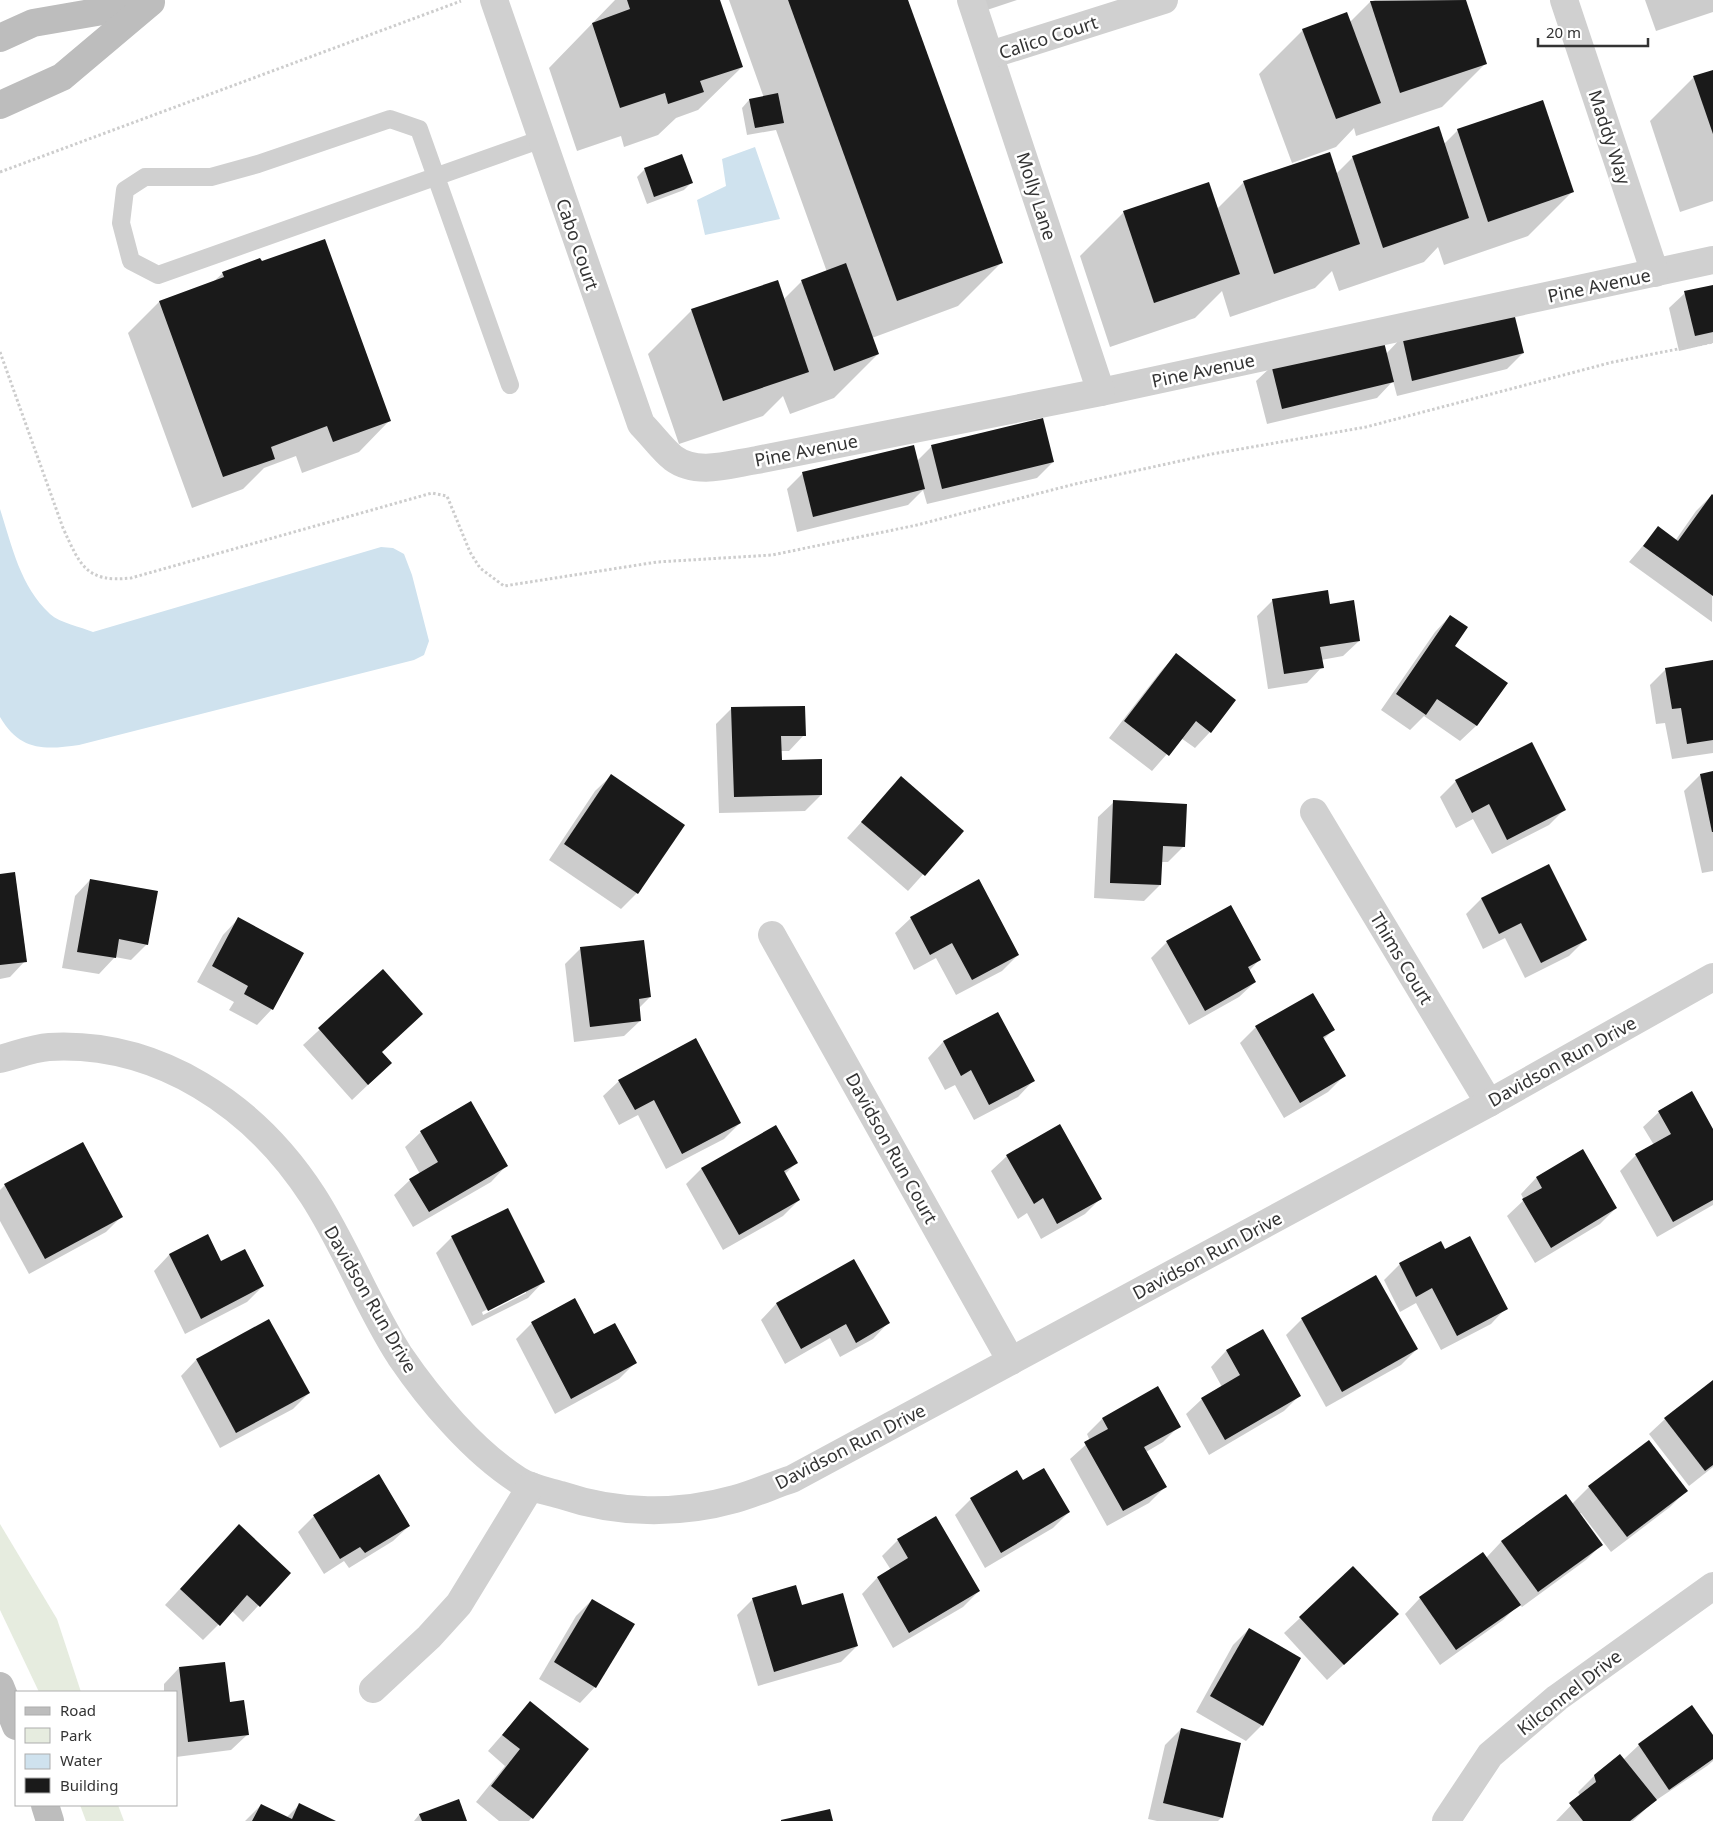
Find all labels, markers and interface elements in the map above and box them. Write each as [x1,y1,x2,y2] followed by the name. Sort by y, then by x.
[996,10,1101,64] street label: Calico Court
[1538,15,1648,47] scale bar
[1546,22,1581,42] text: 20 m
[1583,87,1637,188] street label: Maddy Way
[1012,149,1062,243] street label: Molly Lane
[551,195,605,293] street label: Cabo Court
[1545,262,1653,308] street label: Pine Avenue
[1149,347,1257,393] street label: Pine Avenue
[752,428,860,472] street label: Pine Avenue
[1365,908,1439,1009] street label: Thims Court
[1484,1010,1640,1112] street label: Davidson Run Drive
[841,1068,944,1228] street label: Davidson Run Court
[1128,1205,1286,1305] street label: Davidson Run Drive
[319,1221,423,1377] street label: Davidson Run Drive
[771,1398,929,1494] street label: Davidson Run Drive
[1512,1644,1626,1740] street label: Kilconnel Drive
[15,1691,178,1806] legend
[60,1700,96,1720] text: Road
[60,1725,92,1745] text: Park
[60,1750,102,1770] text: Water
[60,1775,118,1795] text: Building

